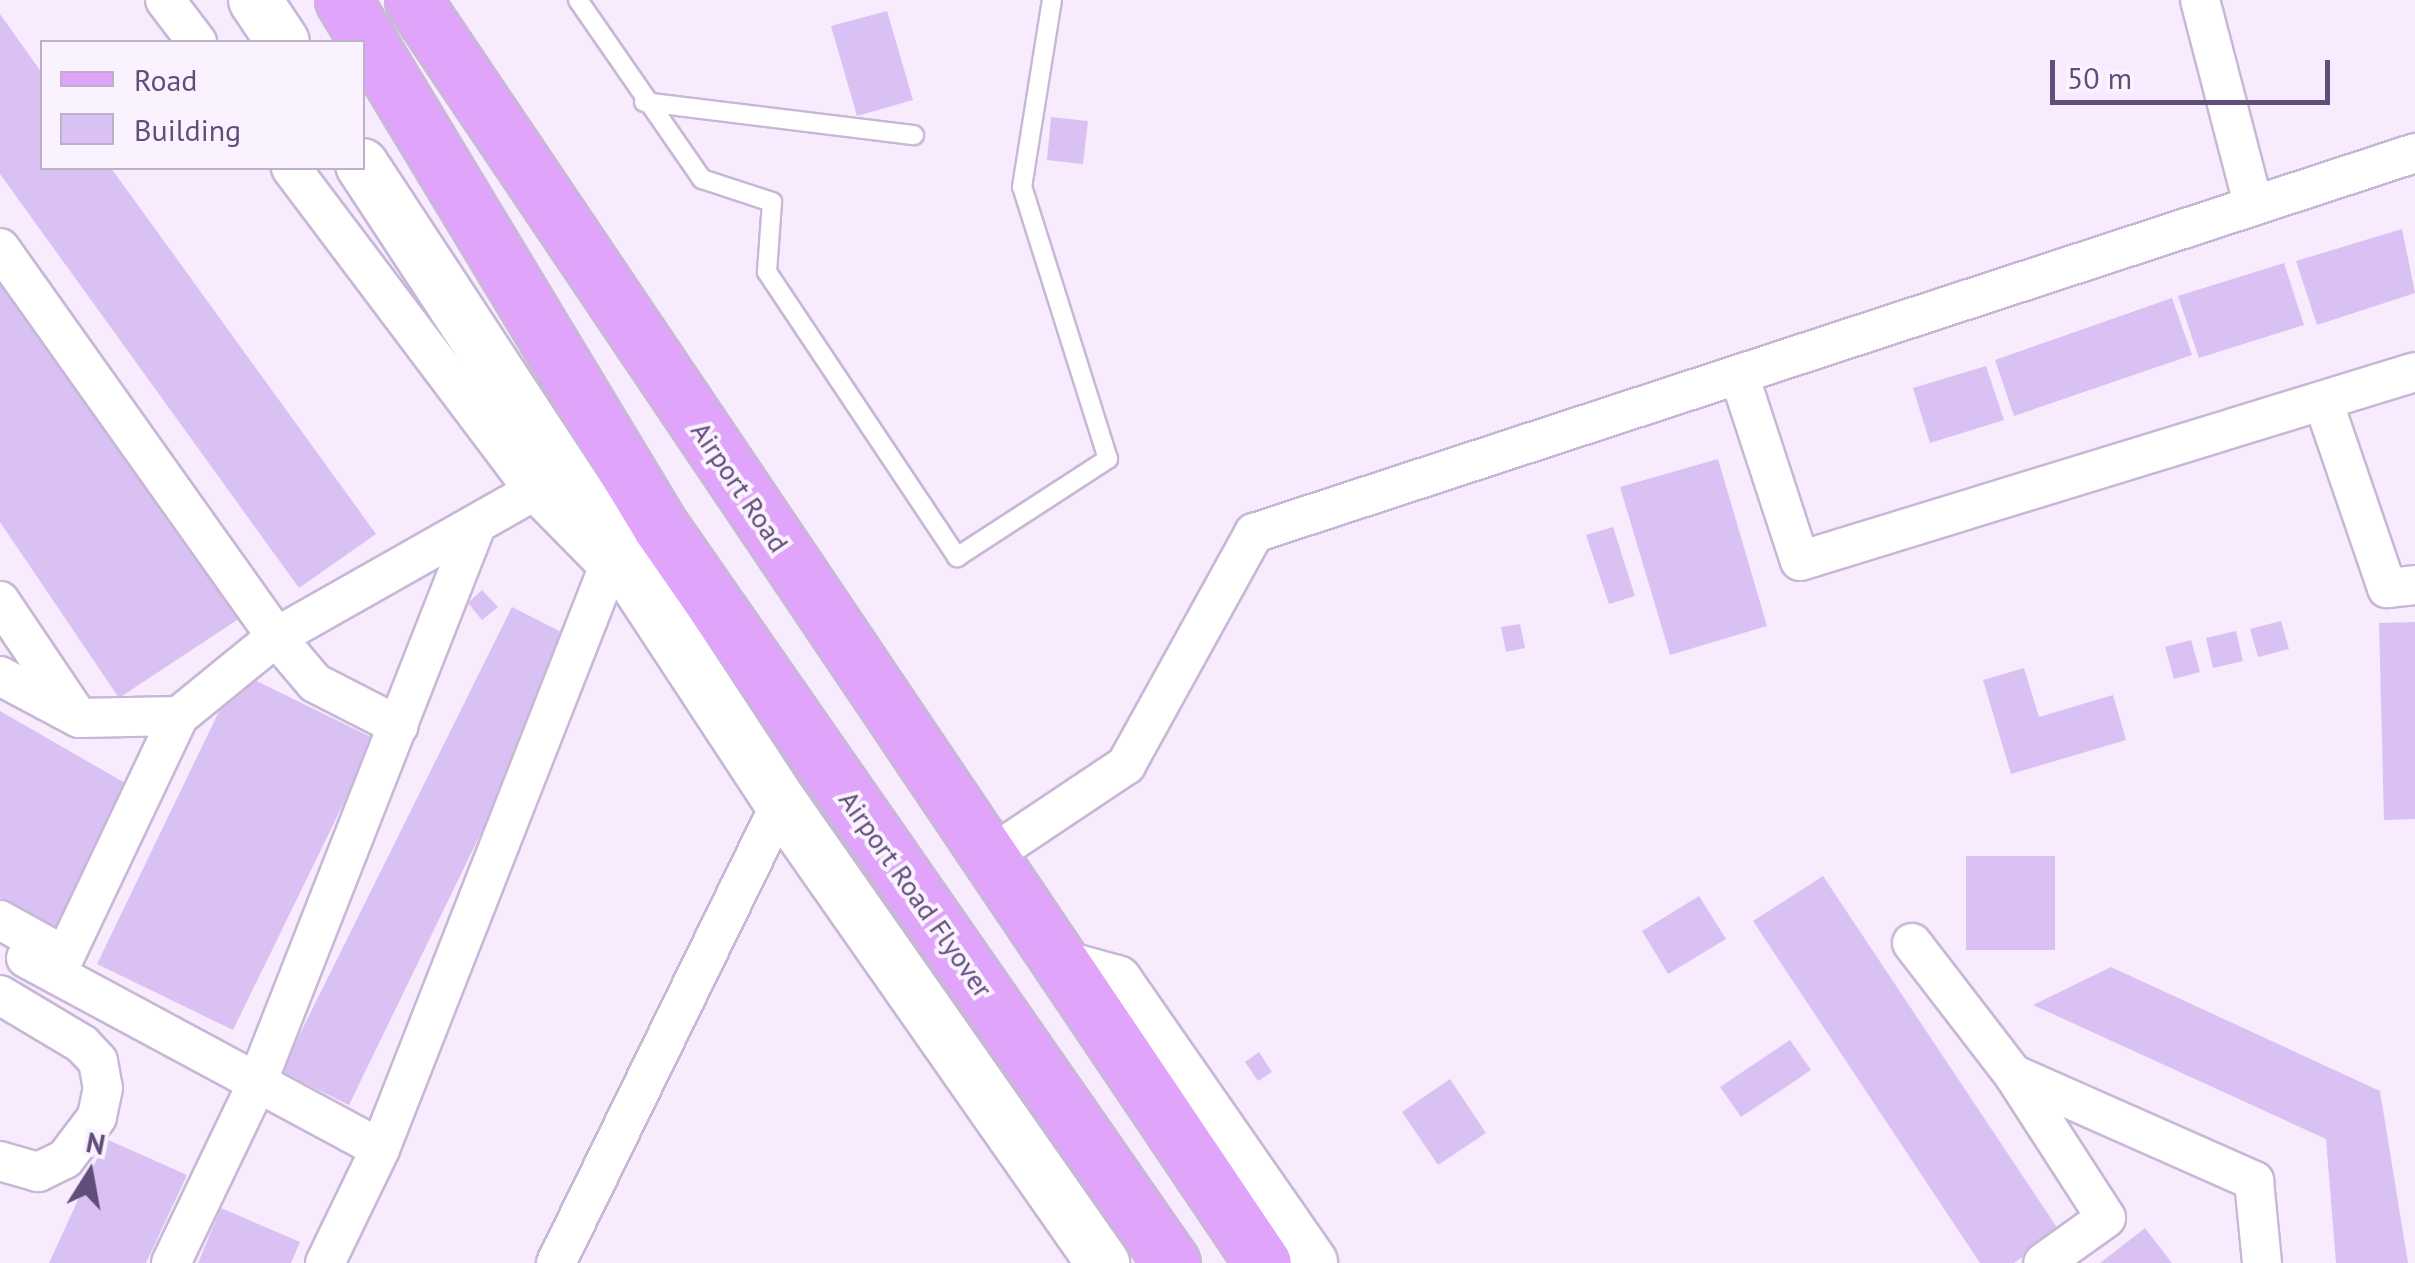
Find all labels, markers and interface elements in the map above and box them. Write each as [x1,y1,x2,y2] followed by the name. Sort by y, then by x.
[40,40,365,170] legend
[2055,40,2335,102] scale bar
[2067,58,2132,97] text: 50 m
[134,60,198,99] text: Road
[134,110,241,149] text: Building
[684,415,796,559] street label: Airport Road
[832,784,1000,1004] street label: Airport Road Flyover
[40,1123,140,1223] north arrow
[83,1123,108,1163] text: N

